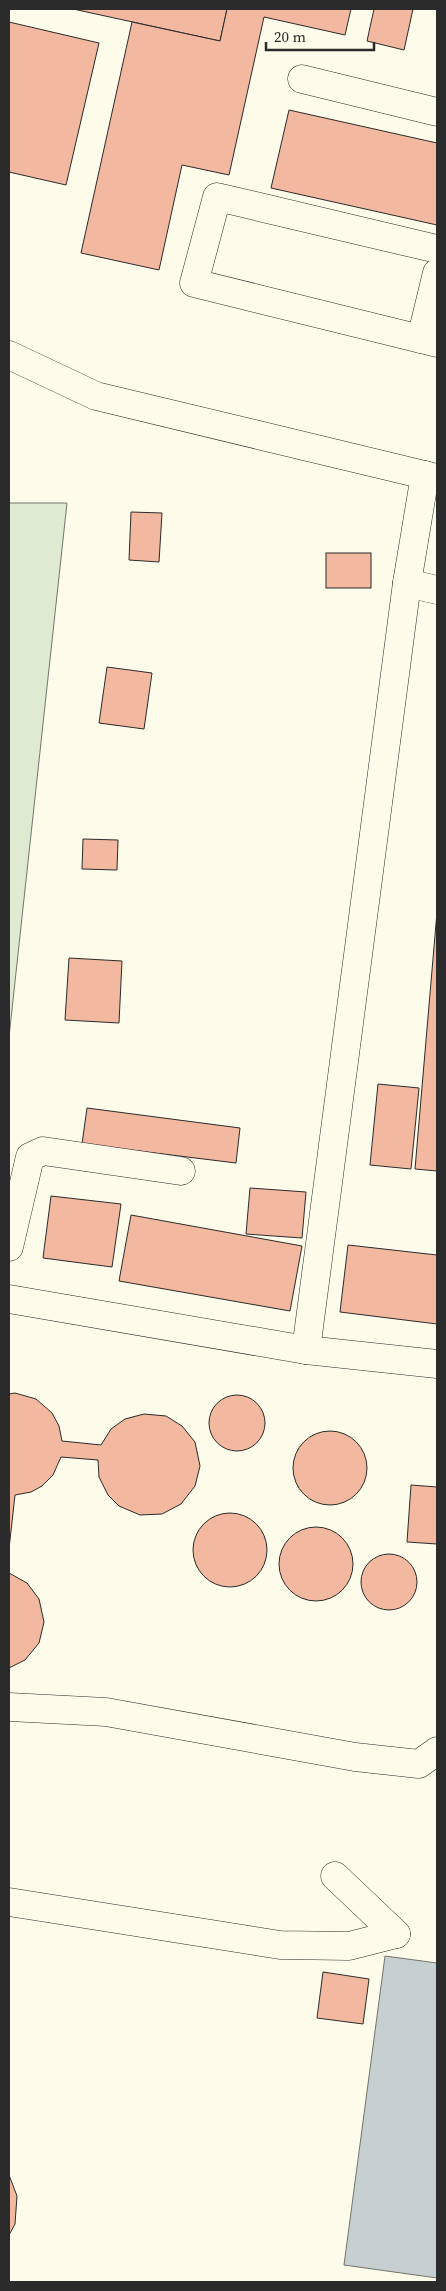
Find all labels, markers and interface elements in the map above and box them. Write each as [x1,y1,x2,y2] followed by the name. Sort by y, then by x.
[266,20,374,52] scale bar
[274,26,306,47] text: 20 m

